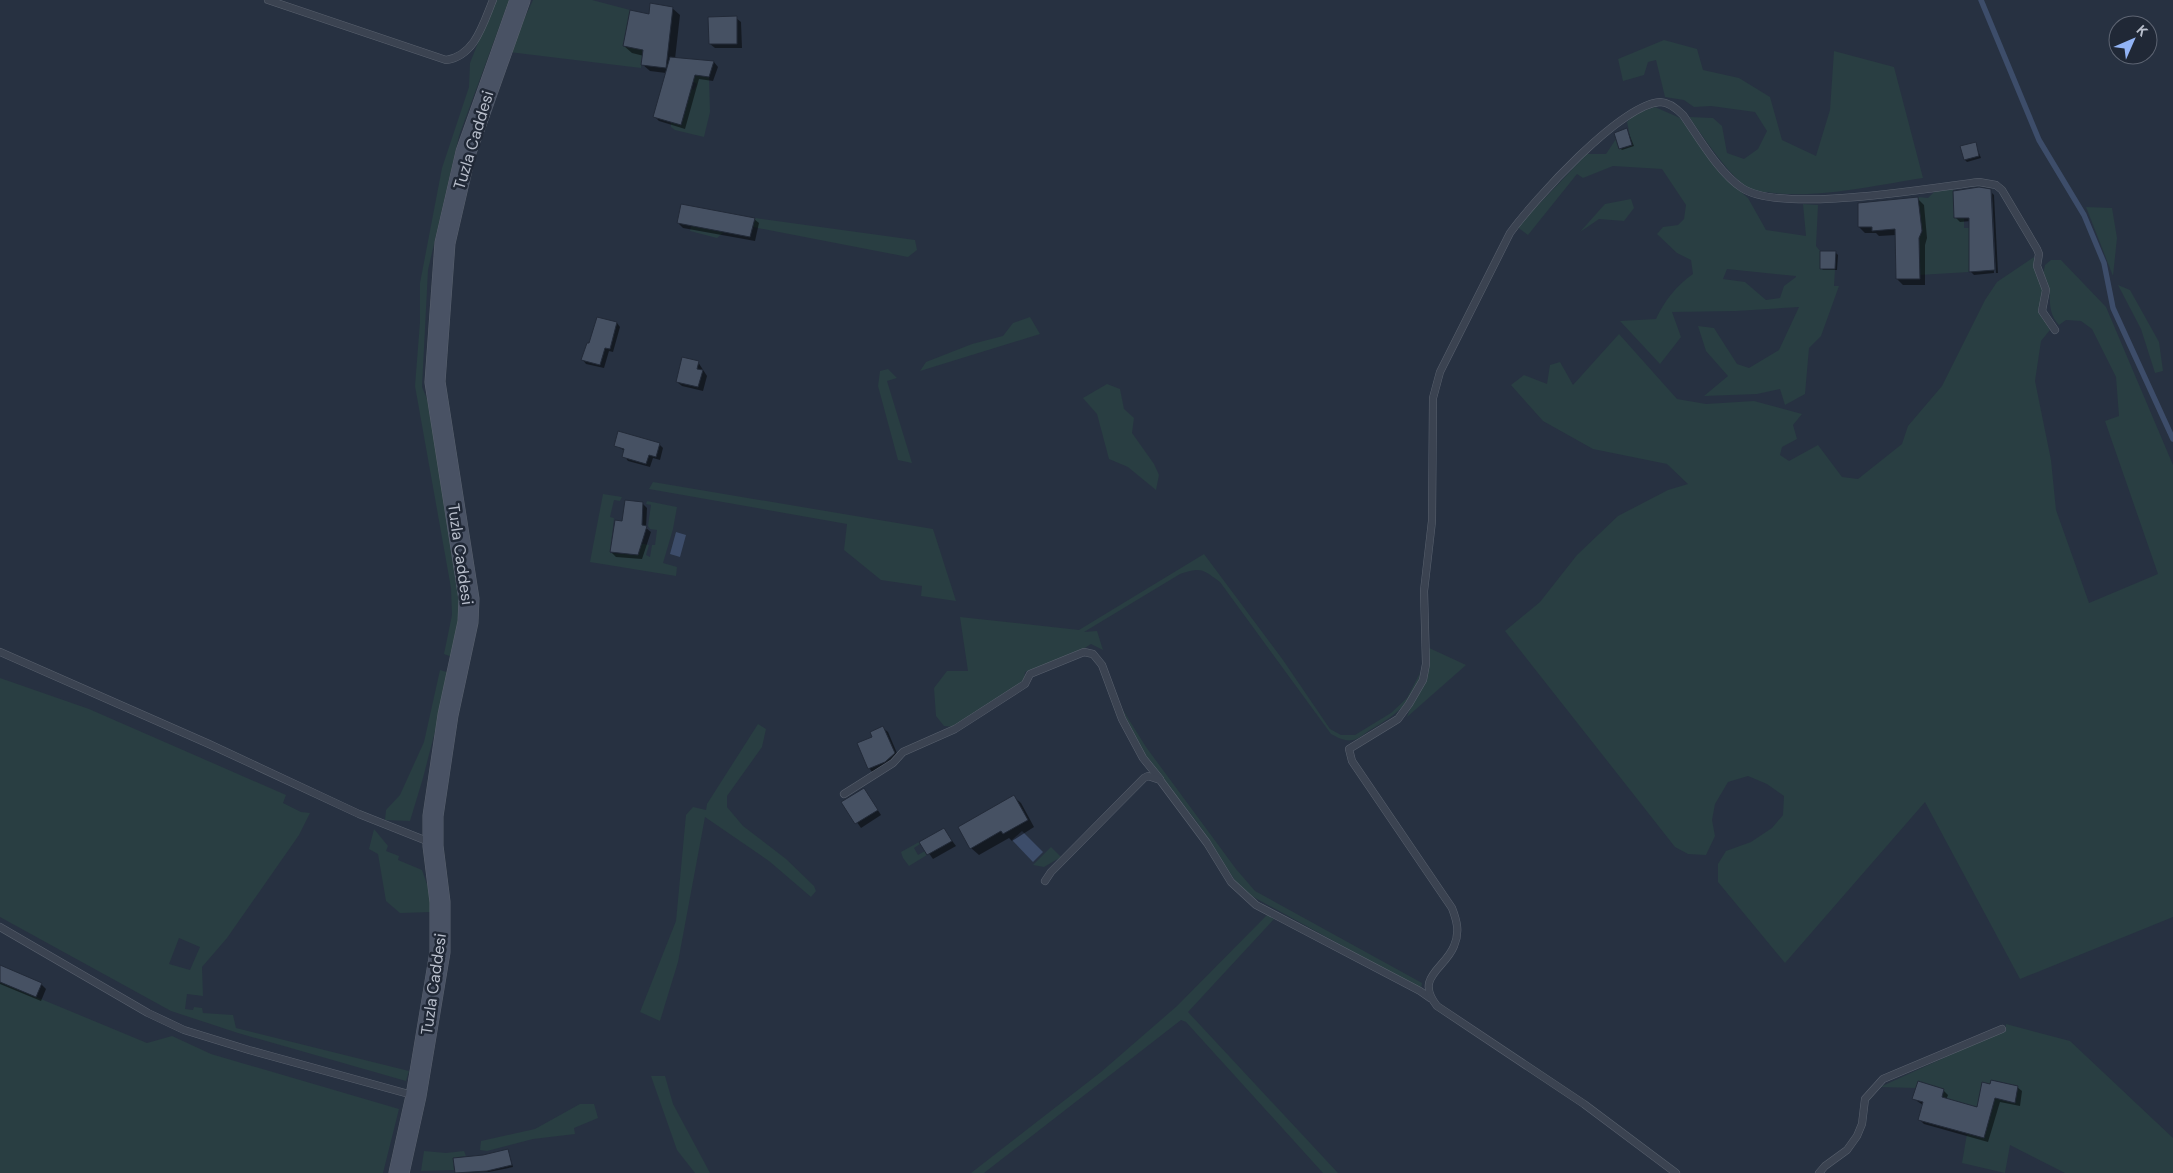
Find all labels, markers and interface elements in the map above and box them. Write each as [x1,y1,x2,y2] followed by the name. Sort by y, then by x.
[2108,15,2158,65] north arrow
[2133,21,2152,40] text: K
[448,88,498,192] street label: Tuzla Caddesi
[443,502,478,606] street label: Tuzla Caddesi
[416,932,451,1036] street label: Tuzla Caddesi

